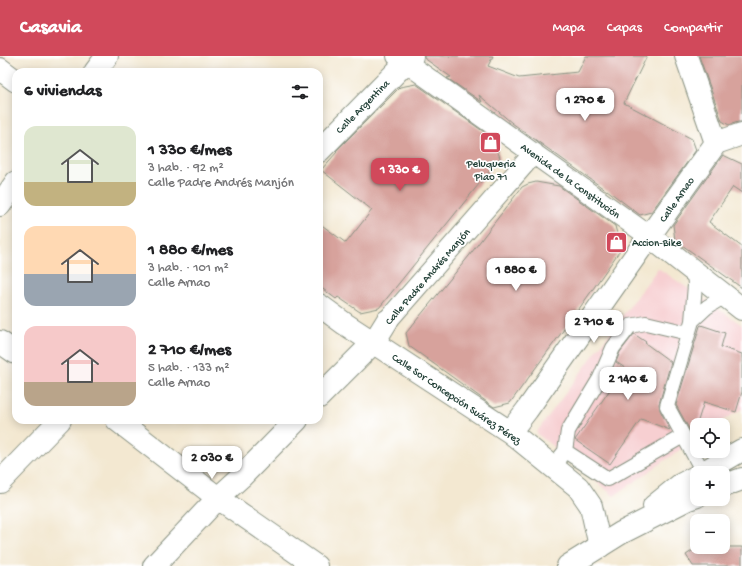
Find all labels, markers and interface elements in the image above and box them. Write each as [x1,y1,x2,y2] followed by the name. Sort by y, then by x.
[20,17,81,40] text: Casavia
[553,20,585,37] text: Mapa
[607,20,642,37] text: Capas
[664,20,722,37] text: Compartir
[334,77,393,137] street label: Calle Argentina
[289,81,311,103] icon: filters
[24,82,102,102] text: 6 viviendas
[548,88,622,122] pin: 1 270 €
[565,93,605,108] text: 1 270 €
[478,130,504,156] shop icon: Peluqueria Piao 71
[148,141,232,161] text: 1 330 €/mes
[518,141,623,222] street label: Avenida de la Constitución
[56,142,104,190] icon: home
[363,158,437,192] pin: 1 330 €
[465,159,516,184] place label: Peluqueria Piao 71
[148,161,224,176] text: 3 hab. · 92 m²
[380,163,420,178] text: 1 330 €
[658,175,698,225] street label: Calle Arnao
[148,176,294,191] text: Calle Padre Andrés Manjón
[383,226,474,328] street label: Calle Padre Andrés Manjón
[604,229,630,255] shop icon: Accion-Bike
[632,238,682,250] place label: Accion-Bike
[148,241,233,261] text: 1 880 €/mes
[56,242,104,290] icon: home
[479,258,553,292] pin: 1 880 €
[148,261,229,276] text: 3 hab. · 101 m²
[496,263,536,278] text: 1 880 €
[148,276,210,291] text: Calle Arnao
[557,310,631,344] pin: 2 710 €
[574,315,614,330] text: 2 710 €
[148,341,231,361] text: 2 710 €/mes
[56,342,104,390] icon: home
[389,352,524,448] street label: Calle Sor Concepción Suárez Pérez
[148,361,230,376] text: 5 hab. · 133 m²
[591,367,665,401] pin: 2 140 €
[608,372,648,387] text: 2 140 €
[148,376,210,391] text: Calle Arnao
[690,418,730,554] map controls
[690,418,730,458] button: locate
[175,446,249,480] pin: 2 030 €
[191,451,233,466] text: 2 030 €
[690,466,730,506] button: +
[690,514,730,554] button: −

